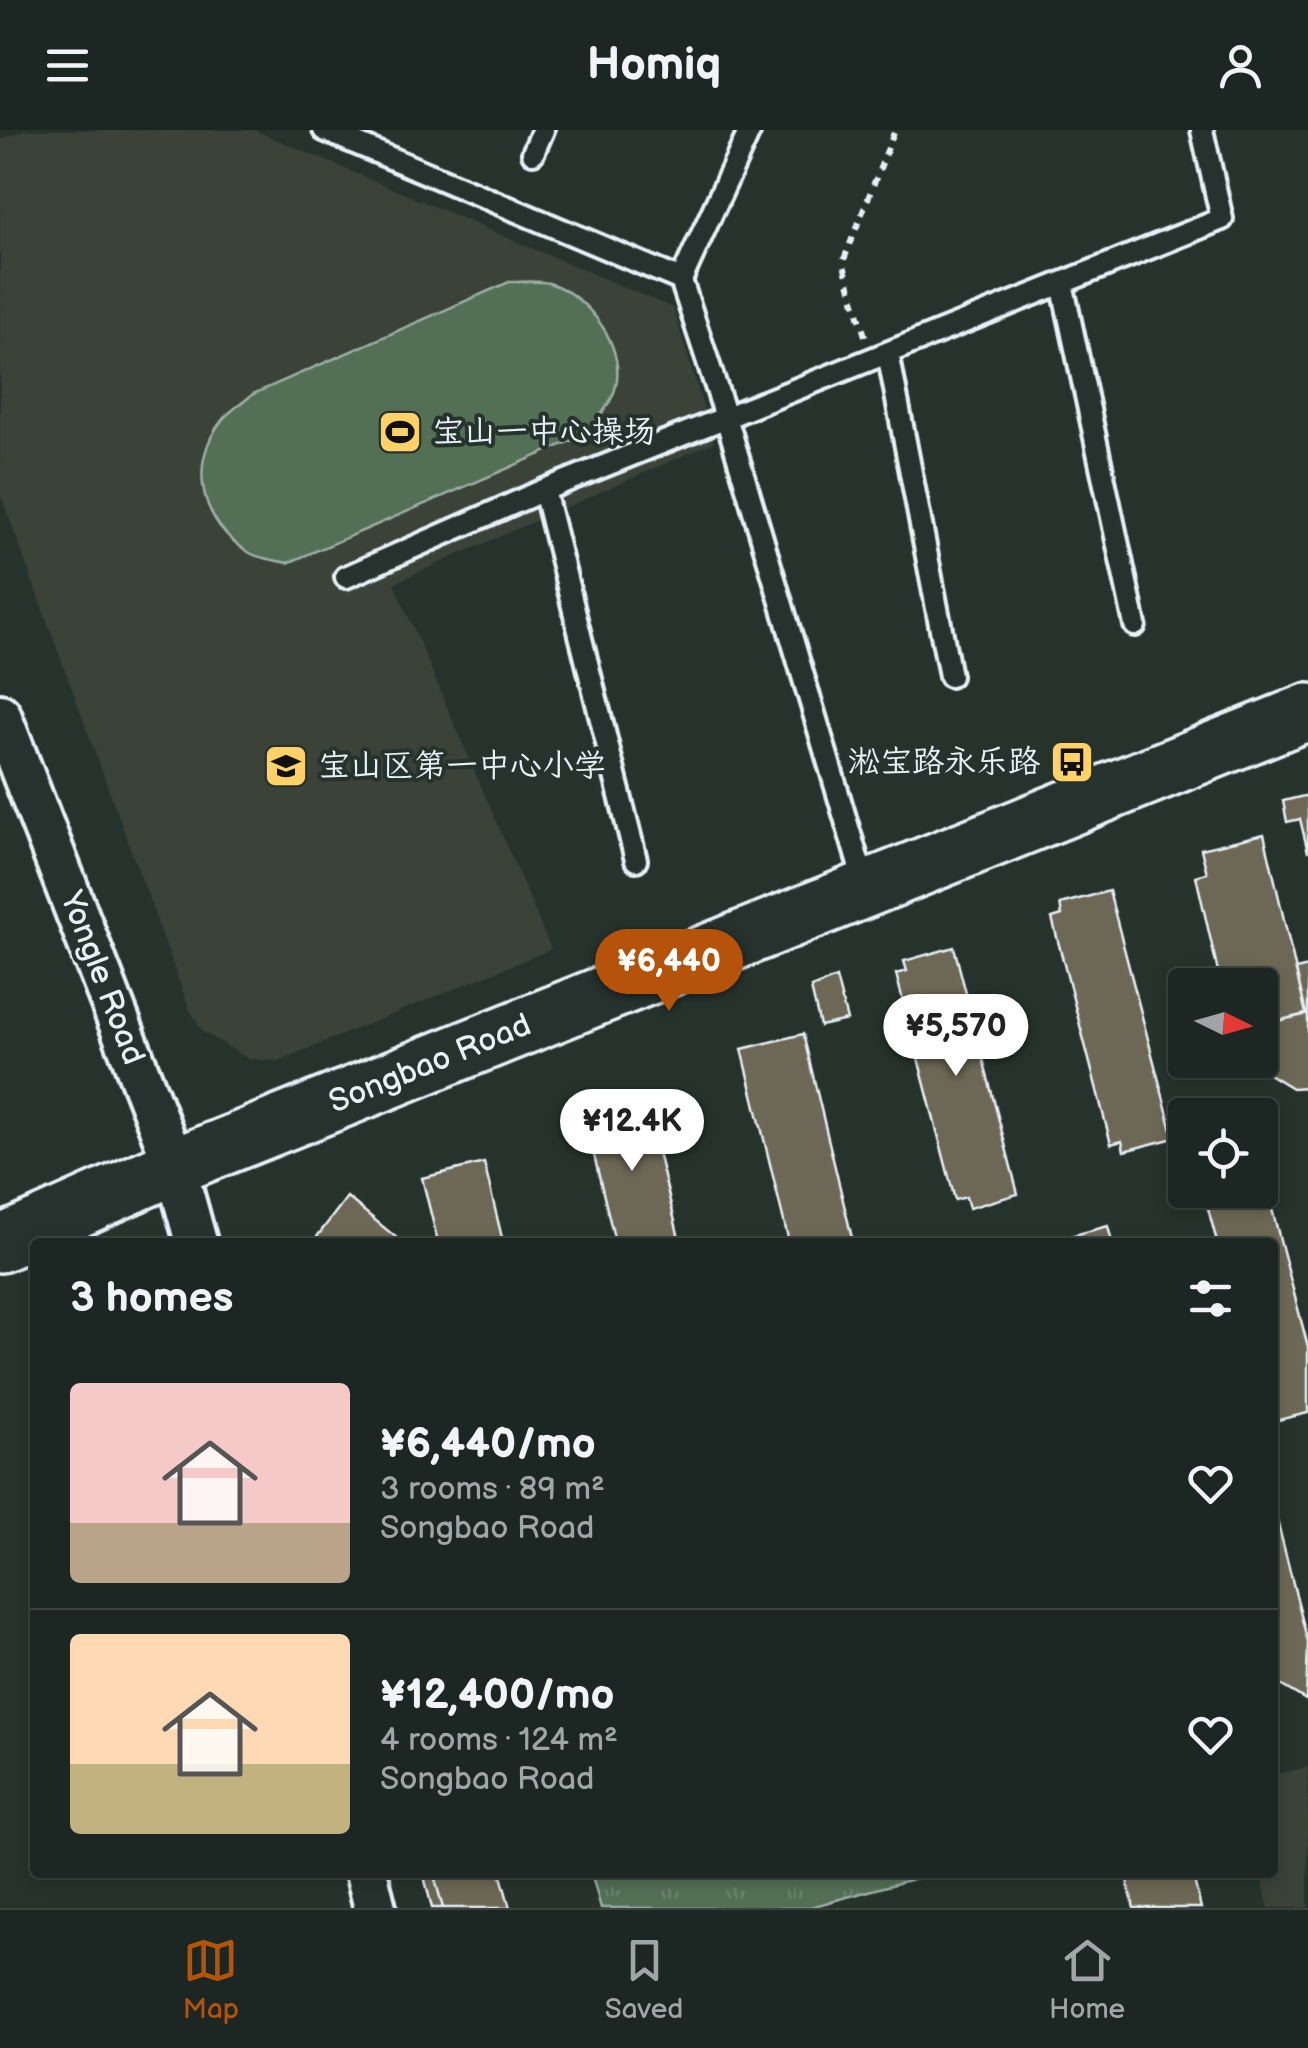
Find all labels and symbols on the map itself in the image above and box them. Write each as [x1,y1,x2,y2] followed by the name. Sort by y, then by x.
[377,409,423,455] sports icon: 宝山一中心操场
[432,413,656,452] place label: 宝山一中心操场
[1049,739,1095,785] bus stop icon: 淞宝路永乐路
[263,743,309,789] school or university icon: 宝山区第一中心小学
[848,743,1040,782] place label: 淞宝路永乐路
[318,747,606,786] place label: 宝山区第一中心小学
[51,885,153,1070] street label: Yongle Road
[588,929,750,1014] pin: ¥6,440
[1168,968,1278,1078] north arrow
[875,994,1037,1079] pin: ¥5,570
[323,1006,537,1122] street label: Songbao Road
[551,1089,713,1174] pin: ¥12.4K

